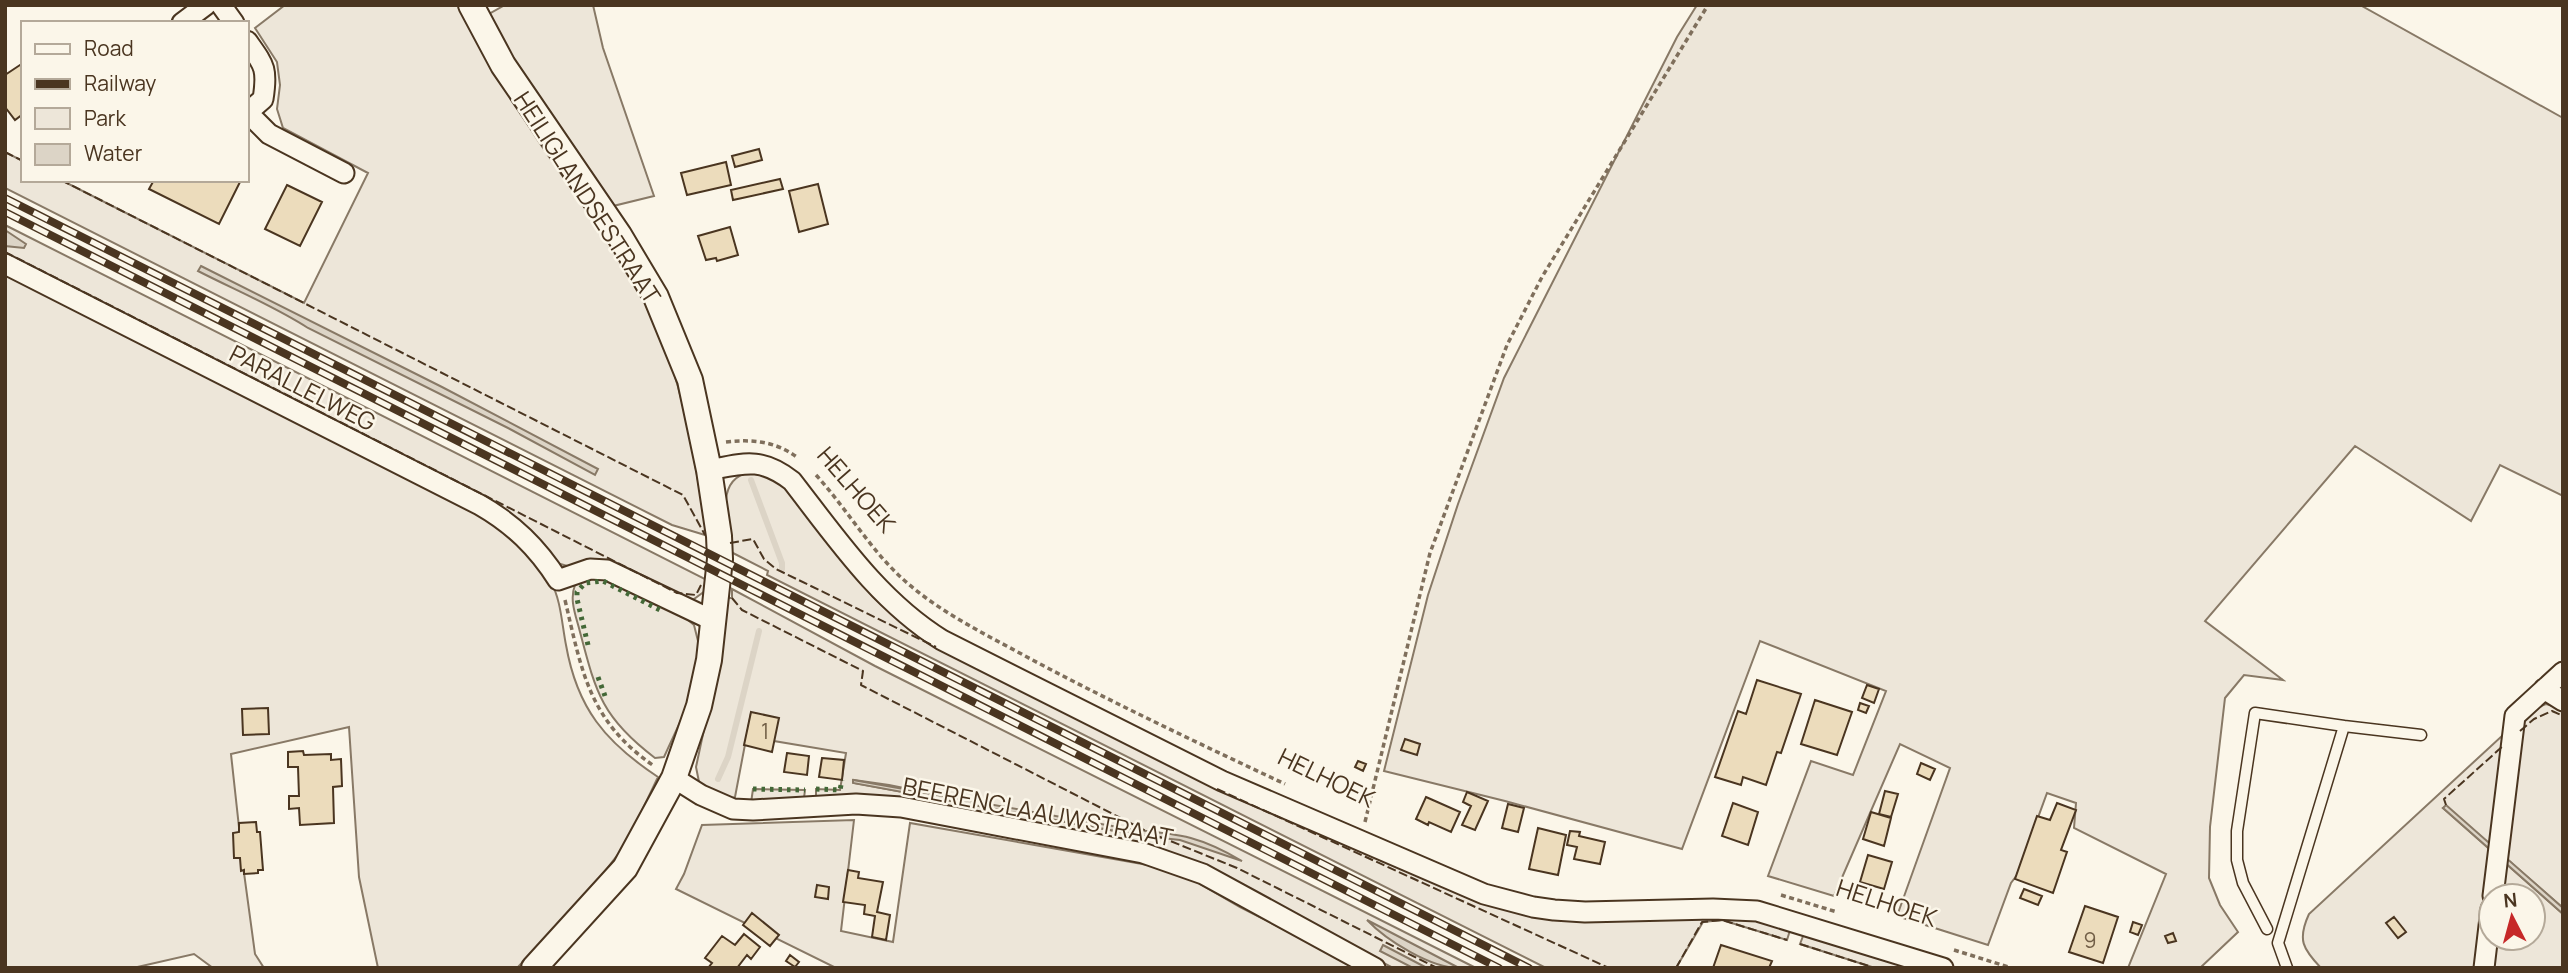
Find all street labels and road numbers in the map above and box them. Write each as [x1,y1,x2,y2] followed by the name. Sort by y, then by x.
[507,85,669,310] street label: HEILIGLANDSESTRAAT
[224,336,382,438] street label: PARALLELWEG
[810,439,904,540] street label: HELHOEK
[1273,739,1382,815] street label: HELHOEK
[900,769,1177,854] street label: BEERENCLAAUWSTRAAT
[1832,870,1942,934] street label: HELHOEK

